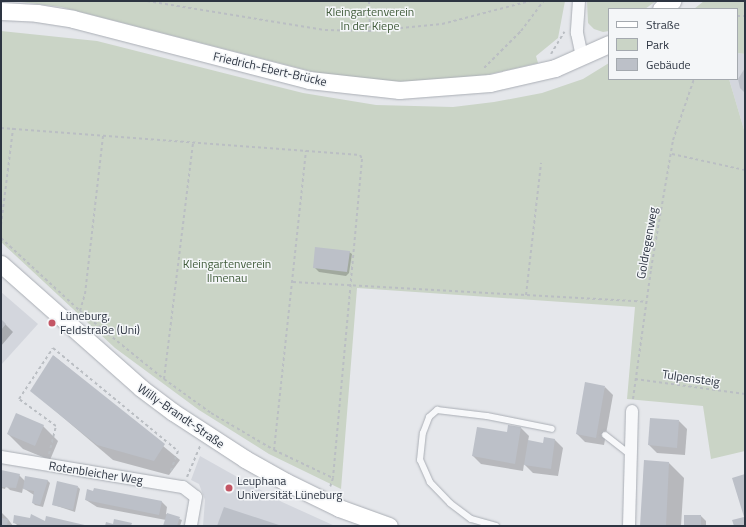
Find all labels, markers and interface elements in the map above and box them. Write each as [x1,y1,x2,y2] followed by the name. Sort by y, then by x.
[326,5,414,33] park label: Kleingartenverein In der Kiepe
[608,8,738,80] legend
[646,15,680,34] text: Straße
[646,35,669,54] text: Park
[212,49,328,89] street label: Friedrich-Ebert-Brücke
[646,55,691,74] text: Gebäude
[634,206,660,280] street label: Goldregenweg
[183,257,271,285] park label: Kleingartenverein Ilmenau
[60,309,140,337] place label: Lüneburg, Feldstraße (Uni)
[47,318,57,328] marker: Lüneburg, Feldstraße (Uni)
[661,367,721,389] street label: Tulpensteig
[135,381,227,451] street label: Willy-Brandt-Straße
[48,458,144,488] street label: Rotenbleicher Weg
[237,474,342,502] place label: Leuphana Universität Lüneburg
[224,483,234,493] marker: Leuphana Universität Lüneburg

